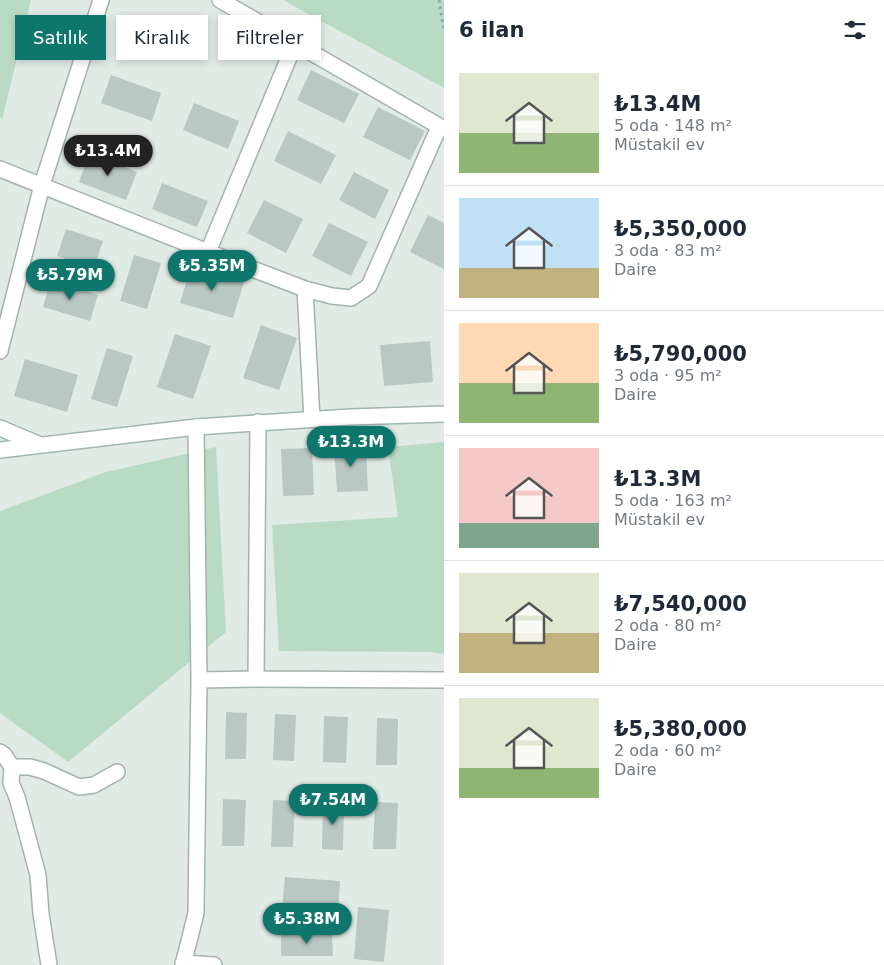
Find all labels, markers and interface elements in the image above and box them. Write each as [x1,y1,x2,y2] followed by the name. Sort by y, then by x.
[15,15,106,60] chip: Satılık
[116,15,208,60] chip: Kiralık
[218,15,321,60] chip: Filtreler
[841,16,869,44] icon: filters
[459,18,524,42] text: 6 ilan
[614,92,701,116] text: ₺13.4M
[499,93,559,153] icon: home
[614,116,732,135] text: 5 oda · 148 m²
[67,134,149,177] pin: ₺13.4M
[614,135,705,154] text: Müstakil ev
[75,141,141,160] text: ₺13.4M
[614,217,747,241] text: ₺5,350,000
[499,218,559,278] icon: home
[614,241,722,260] text: 3 oda · 83 m²
[171,250,253,292] pin: ₺5.35M
[179,256,245,275] text: ₺5.35M
[29,258,111,301] pin: ₺5.79M
[614,260,657,279] text: Daire
[37,265,103,284] text: ₺5.79M
[614,342,747,366] text: ₺5,790,000
[499,343,559,403] icon: home
[614,366,722,385] text: 3 oda · 95 m²
[614,385,657,404] text: Daire
[310,426,392,468] pin: ₺13.3M
[318,432,384,451] text: ₺13.3M
[614,467,701,491] text: ₺13.3M
[499,468,559,528] icon: home
[614,491,732,510] text: 5 oda · 163 m²
[614,510,705,529] text: Müstakil ev
[614,592,747,616] text: ₺7,540,000
[499,593,559,653] icon: home
[614,616,722,635] text: 2 oda · 80 m²
[614,635,657,654] text: Daire
[614,717,747,741] text: ₺5,380,000
[499,718,559,778] icon: home
[614,741,722,760] text: 2 oda · 60 m²
[614,760,657,779] text: Daire
[292,784,374,826] pin: ₺7.54M
[300,790,366,809] text: ₺7.54M
[266,902,348,945] pin: ₺5.38M
[274,909,340,928] text: ₺5.38M

